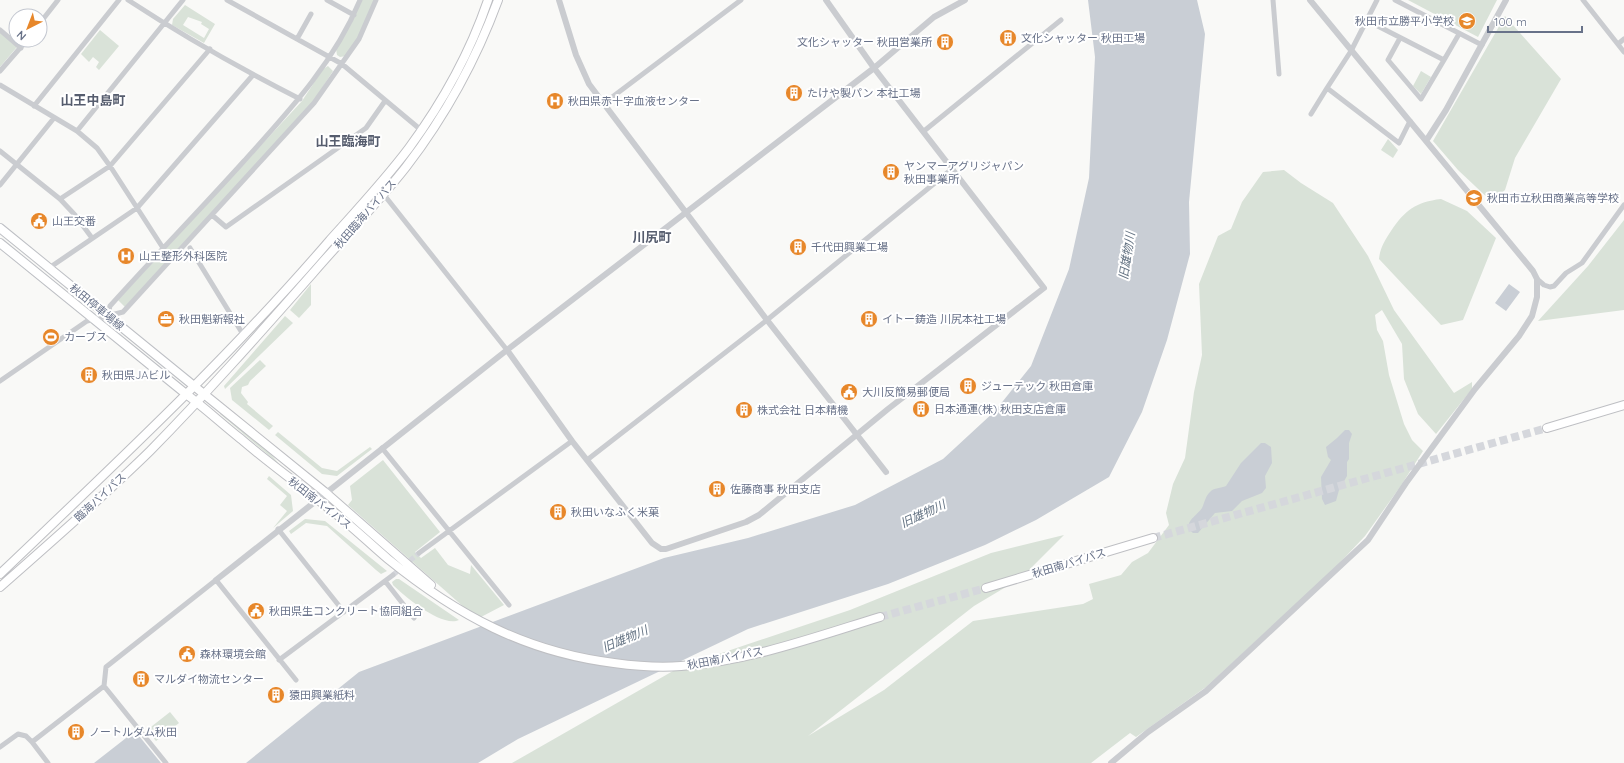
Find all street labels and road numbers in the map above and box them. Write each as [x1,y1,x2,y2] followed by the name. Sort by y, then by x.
[331,176,399,252] street label: 秋田臨海バイパス
[67,281,127,333] street label: 秋田停車場線
[71,469,129,525] street label: 臨海バイパス
[285,474,355,532] street label: 秋田南バイパス
[1030,545,1108,581] street label: 秋田南バイパス
[686,644,764,672] street label: 秋田南バイパス

